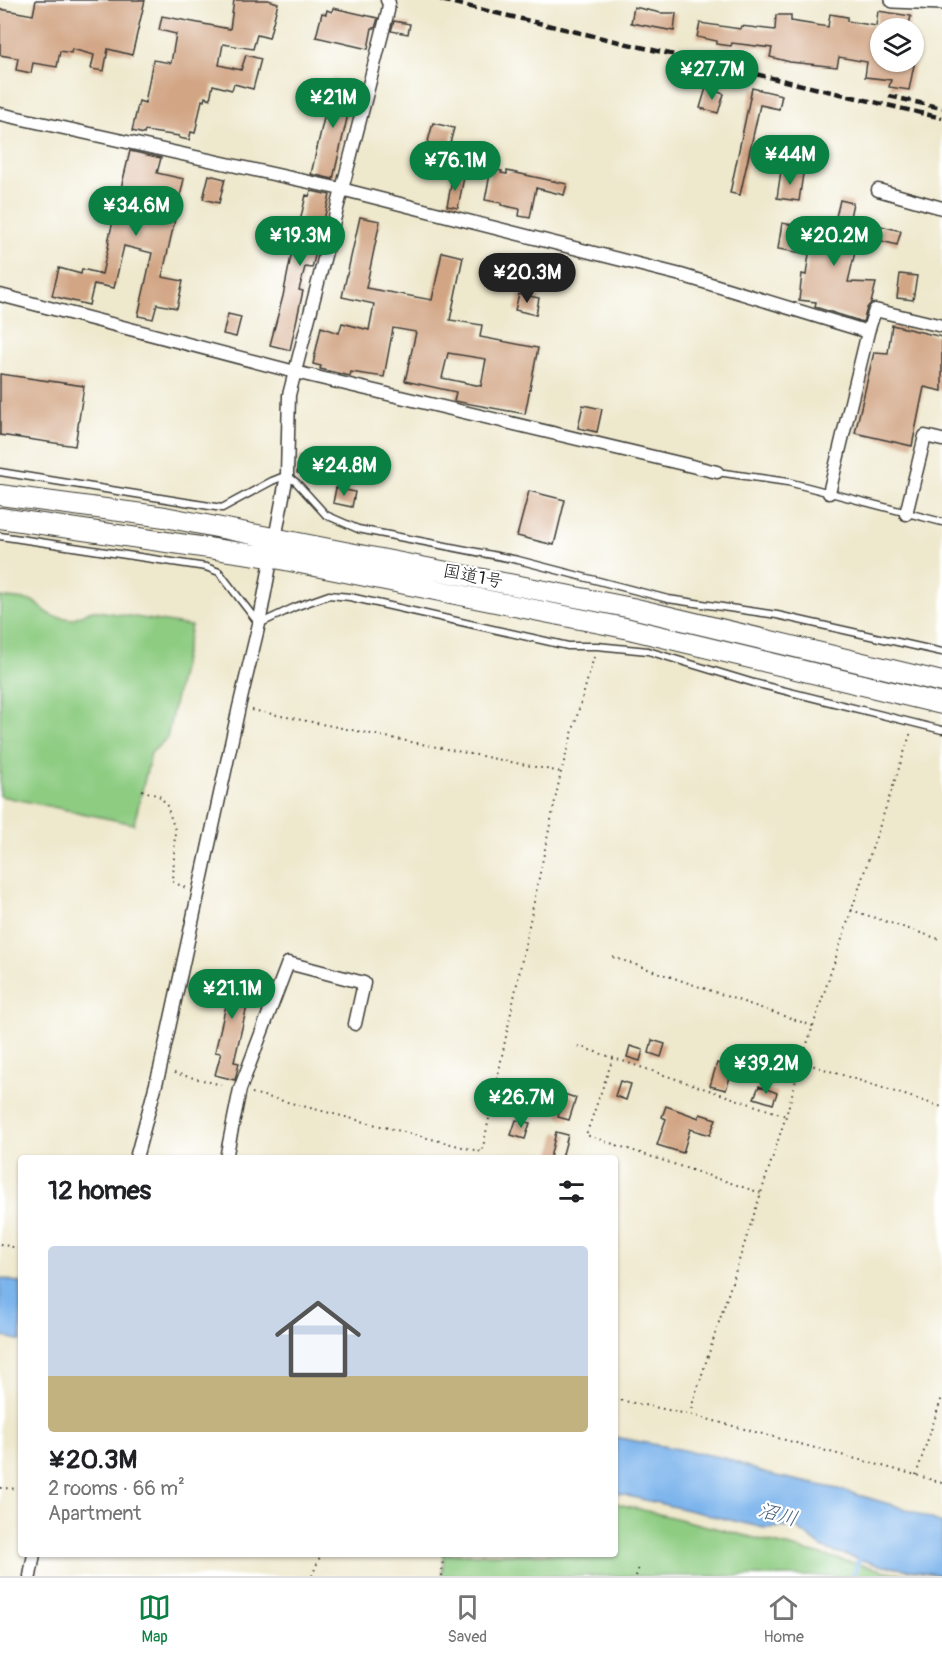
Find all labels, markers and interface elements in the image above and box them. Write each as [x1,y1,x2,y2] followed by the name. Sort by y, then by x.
[870,18,924,72] map controls
[870,18,924,72] button: layers
[663,50,761,101] pin: ¥27.7M
[680,57,745,82] text: ¥27.7M
[297,78,369,129] pin: ¥21M
[309,85,357,110] text: ¥21M
[754,135,826,186] pin: ¥44M
[406,141,504,192] pin: ¥76.1M
[764,142,816,167] text: ¥44M
[424,148,486,173] text: ¥76.1M
[87,186,185,237] pin: ¥34.6M
[102,193,170,218] text: ¥34.6M
[251,216,349,267] pin: ¥19.3M
[785,216,883,267] pin: ¥20.2M
[269,223,331,248] text: ¥19.3M
[800,223,868,248] text: ¥20.2M
[478,253,576,304] pin: ¥20.3M
[493,260,561,285] text: ¥20.3M
[295,446,393,497] pin: ¥24.8M
[311,453,377,478] text: ¥24.8M
[441,559,505,594] street label: 国道1号
[183,969,281,1020] pin: ¥21.1M
[202,976,262,1001] text: ¥21.1M
[717,1044,815,1095] pin: ¥39.2M
[733,1051,799,1076] text: ¥39.2M
[472,1078,570,1129] pin: ¥26.7M
[488,1085,554,1110] text: ¥26.7M
[48,1175,151,1207] text: 12 homes
[555,1175,588,1208] icon: filters
[264,1285,372,1393] icon: home
[48,1444,137,1476] text: ¥20.3M
[48,1476,185,1501] text: 2 rooms · 66 m²
[755,1497,800,1532] water label: 沼川
[48,1501,141,1526] text: Apartment
[138,1591,171,1647] tab: Map
[447,1591,487,1647] tab: Saved
[763,1591,804,1647] tab: Home

